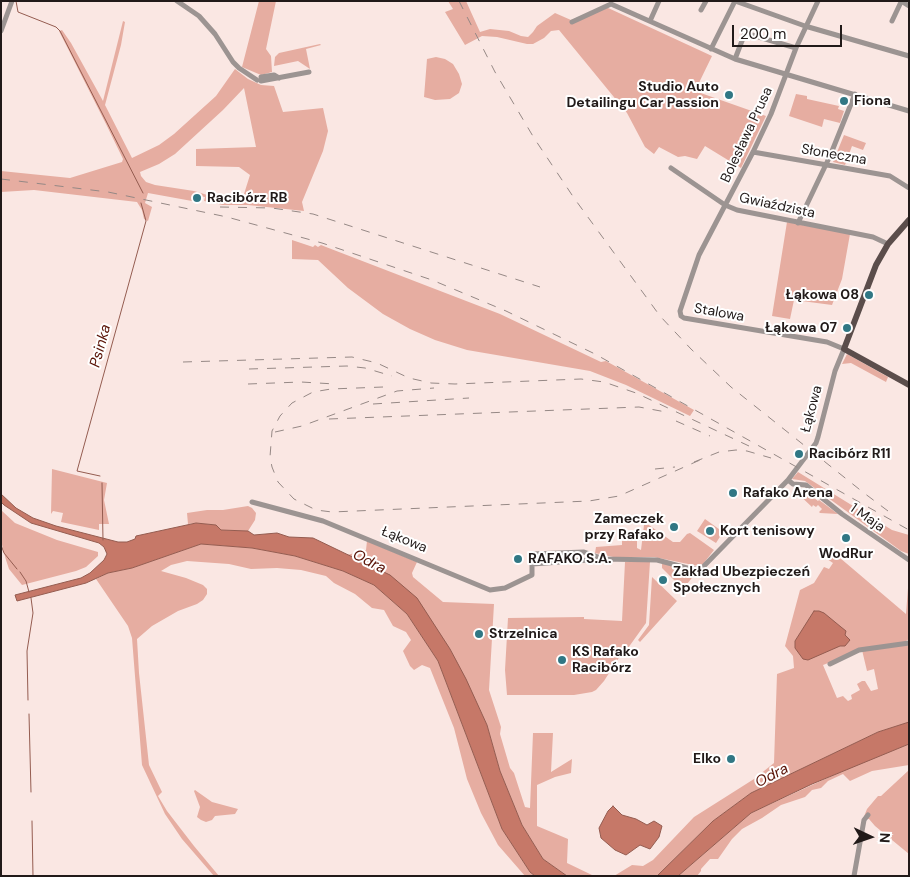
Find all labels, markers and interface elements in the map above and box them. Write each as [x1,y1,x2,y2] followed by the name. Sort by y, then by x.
[735,15,845,47] scale bar
[740,24,786,44] text: 200 m
[566,79,719,111] place label: Studio Auto Detailingu Car Passion
[718,85,776,185] street label: Bolesława Prusa
[723,89,735,101] marker: Studio Auto Detailingu Car Passion
[854,93,891,109] place label: Fiona
[838,95,850,107] marker: Fiona
[800,141,868,169] street label: Słoneczna
[207,190,287,206] place label: Racibórz RB
[738,190,816,222] street label: Gwiaździsta
[191,192,203,204] marker: Racibórz RB
[786,287,859,303] place label: Łąkowa 08
[863,289,875,301] marker: Łąkowa 08
[693,300,745,326] street label: Stalowa
[765,320,837,336] place label: Łąkowa 07
[87,322,115,370] water label: Psinka
[841,322,853,334] marker: Łąkowa 07
[798,384,826,434] street label: Łąkowa
[809,446,891,462] place label: Racibórz R11
[793,448,805,460] marker: Racibórz R11
[743,485,833,501] place label: Rafako Arena
[727,487,739,499] marker: Rafako Arena
[846,500,888,536] street label: 1 Maja
[585,511,664,544] place label: Zameczek przy Rafako
[668,521,680,533] marker: Zameczek przy Rafako
[379,523,429,557] street label: Łąkowa
[720,523,815,539] place label: Kort tenisowy
[704,525,716,537] marker: Kort tenisowy
[840,532,852,544] marker: WodRur
[349,546,389,578] water label: Odra
[819,546,873,562] place label: WodRur
[528,551,612,567] place label: RAFAKO S.A.
[512,553,524,565] marker: RAFAKO S.A.
[673,564,810,596] place label: Zakład Ubezpieczeń Społecznych
[657,574,669,586] marker: Zakład Ubezpieczeń Społecznych
[489,626,557,642] place label: Strzelnica
[473,628,485,640] marker: Strzelnica
[572,644,639,676] place label: KS Rafako Racibórz
[556,654,568,666] marker: KS Rafako Racibórz
[693,751,721,767] place label: Elko
[725,753,737,765] marker: Elko
[752,760,792,792] water label: Odra
[845,812,895,862] north arrow
[876,832,894,843] text: N

